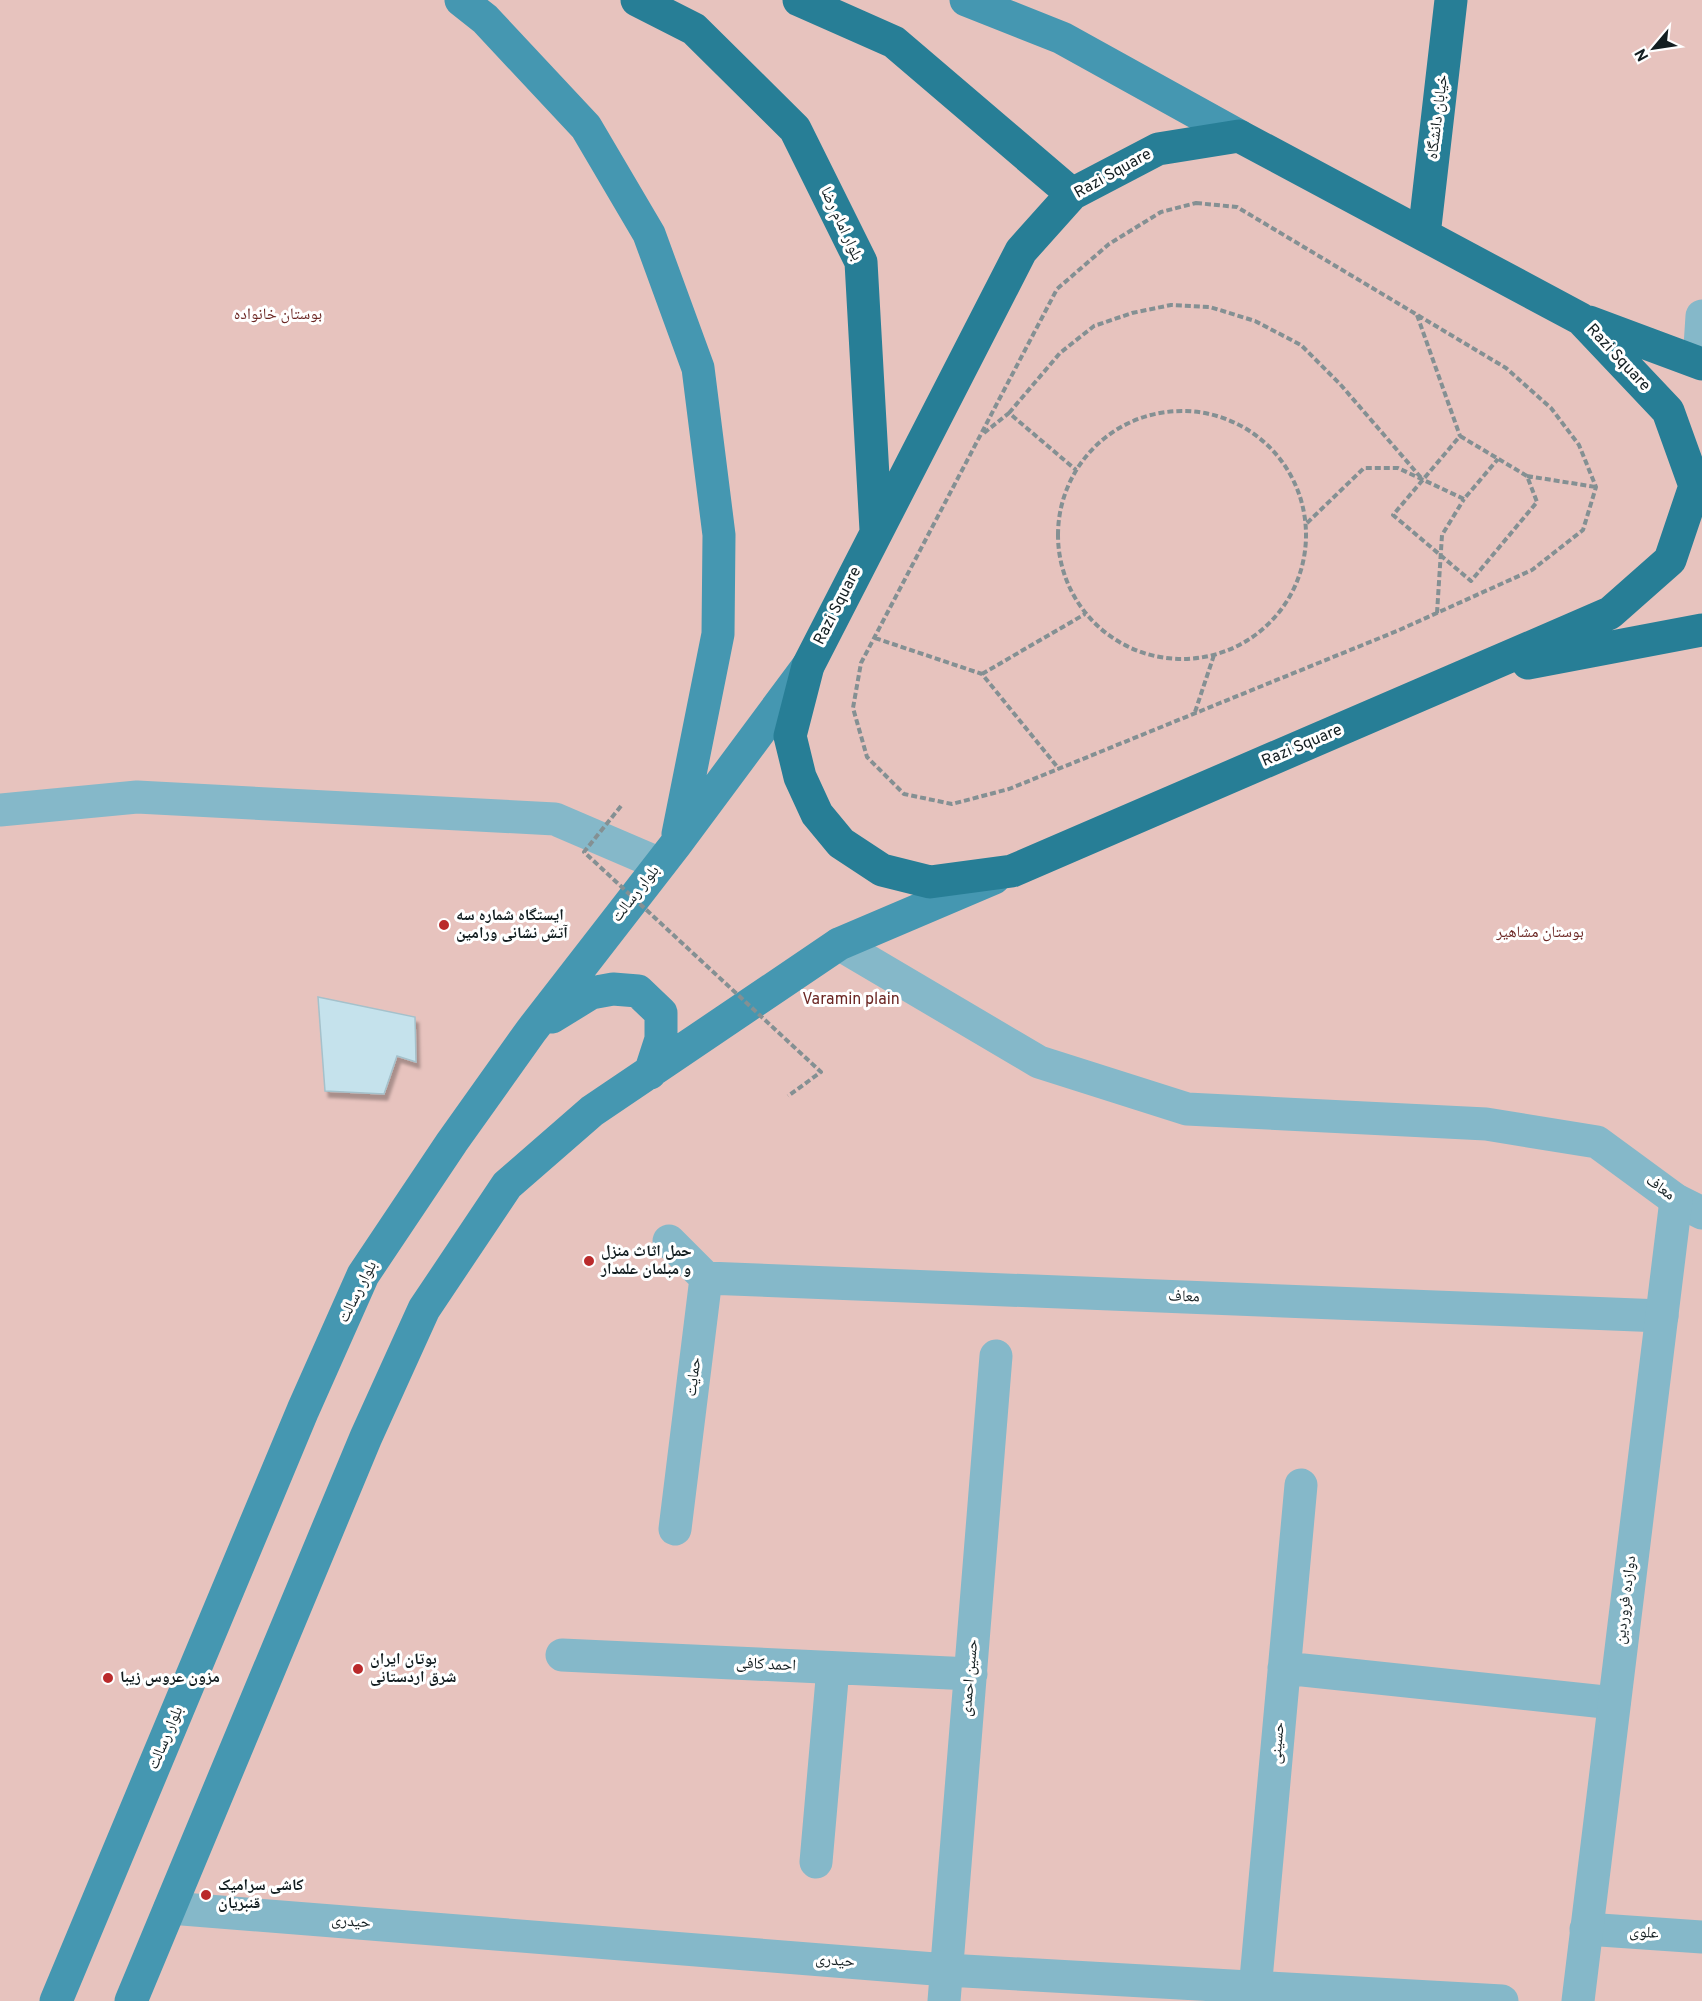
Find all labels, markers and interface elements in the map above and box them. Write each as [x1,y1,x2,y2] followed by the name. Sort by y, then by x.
[1624,18,1684,78] north arrow
[1631,44,1654,64] text: N
[1423,74,1453,160] street label: خیابان دانشگاه
[1071,145,1155,203] street label: Razi Square
[815,184,867,264] street label: بلوار امام رضا
[234,305,322,325] park label: بوستان خانواده
[1582,320,1654,396] street label: Razi Square
[810,563,866,649] street label: Razi Square
[1259,720,1345,772] street label: Razi Square
[608,862,664,926] street label: بلوار رسالت
[456,906,568,944] place label: ایستگاه شماره سه آتش نشانی ورامین
[437,918,451,932] marker: ایستگاه شماره سه آتش نشانی ورامین
[1495,923,1584,943] park label: بوستان مشاهیر
[802,990,900,1010] park label: Varamin plain
[1641,1171,1679,1205] street label: معاف
[600,1242,692,1280] place label: حمل اثاث منزل و مبلمان علمدار
[582,1254,596,1268] marker: حمل اثاث منزل و مبلمان علمدار
[334,1258,382,1326] street label: بلوار رسالت
[1168,1286,1200,1308] street label: معاف
[682,1356,706,1398] street label: حمایت
[1611,1554,1641,1646] street label: دوازده فروردین
[957,1638,983,1718] street label: حسین احمدی
[370,1650,457,1688] place label: بوتان ایران شرق اردستانی
[735,1653,797,1677] street label: احمد کافی
[351,1662,365,1676] marker: بوتان ایران شرق اردستانی
[120,1668,220,1688] place label: مزون عروس زیبا
[101,1671,115,1685] marker: مزون عروس زیبا
[144,1703,188,1773] street label: بلوار رسالت
[1266,1721,1290,1765] street label: حسینی
[218,1876,304,1914] place label: کاشی سرامیک قنبریان
[199,1888,213,1902] marker: کاشی سرامیک قنبریان
[330,1910,372,1934] street label: حیدری
[1629,1922,1659,1944] street label: علوی
[814,1949,856,1973] street label: حیدری

